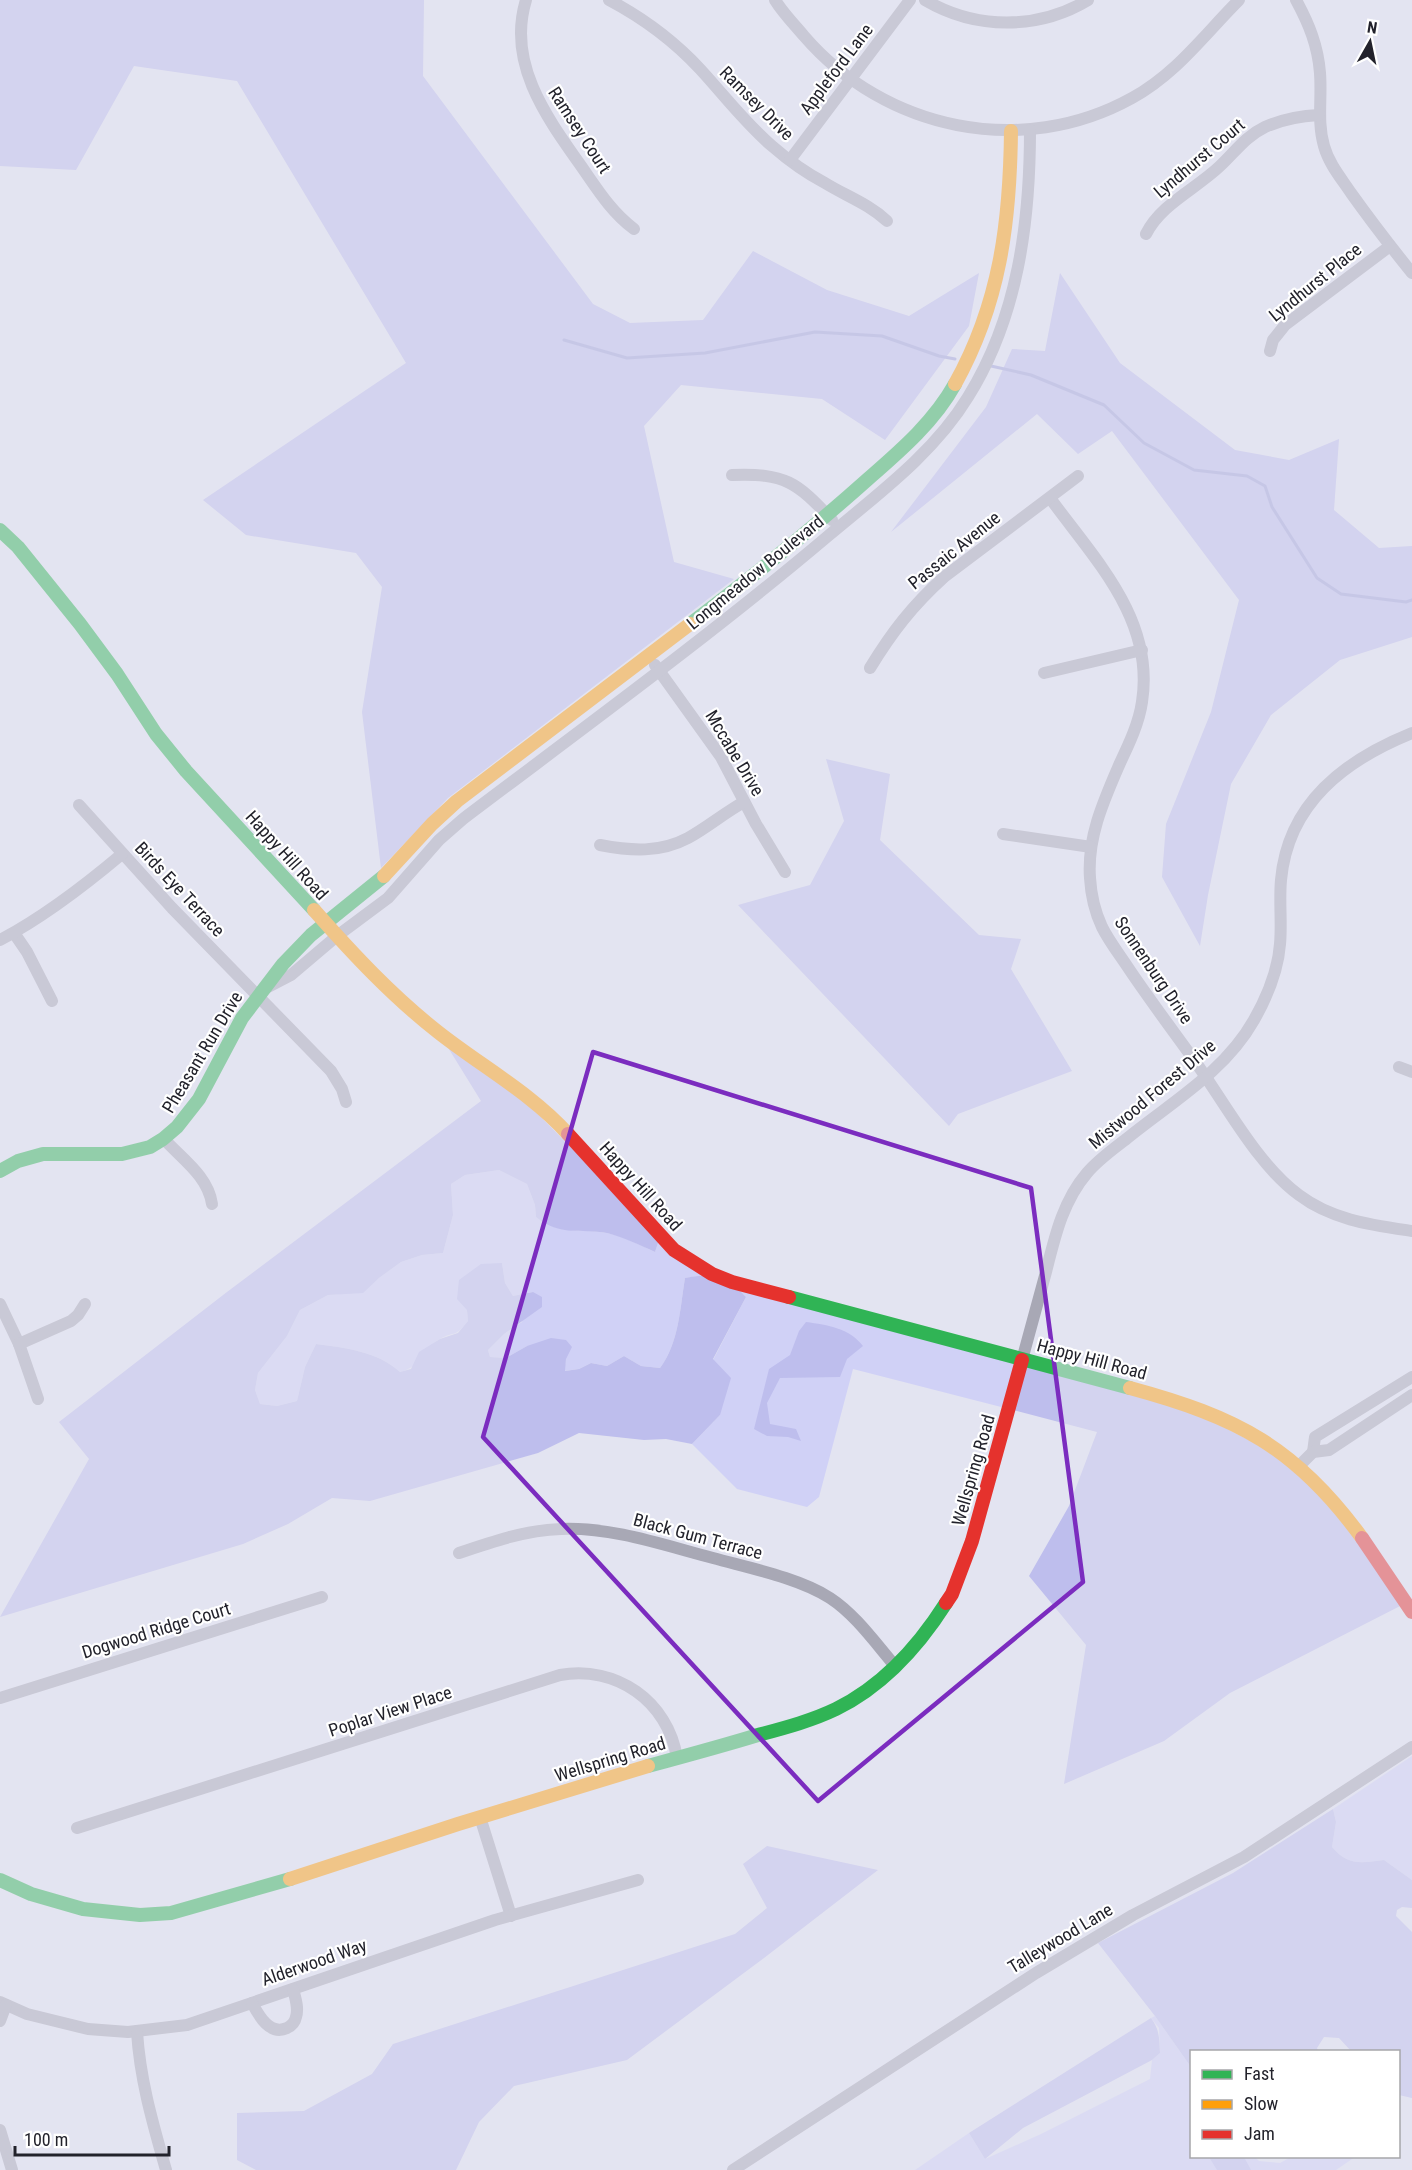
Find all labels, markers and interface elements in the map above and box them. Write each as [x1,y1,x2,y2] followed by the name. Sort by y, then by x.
[1340,12,1400,72] north arrow
[1366,18,1379,38] text: N
[795,19,877,119] street label: Appleford Lane
[716,62,798,144] street label: Ramsey Drive
[544,83,616,177] street label: Ramsey Court
[1149,114,1249,202] street label: Lyndhurst Court
[1265,238,1365,326] street label: Lyndhurst Place
[904,507,1004,593] street label: Passaic Avenue
[682,510,828,634] street label: Longmeadow Boulevard
[701,706,769,800] street label: Mccabe Drive
[241,806,333,904] street label: Happy Hill Road
[131,837,229,941] street label: Birds Eye Terrace
[1110,912,1198,1028] street label: Sonnenburg Drive
[158,988,246,1116] street label: Pheasant Run Drive
[1084,1035,1220,1153] street label: Mistwood Forest Drive
[595,1137,687,1235] street label: Happy Hill Road
[1035,1334,1149,1384] street label: Happy Hill Road
[947,1412,999,1528] street label: Wellspring Road
[631,1509,765,1563] street label: Black Gum Terrace
[79,1597,233,1663] street label: Dogwood Ridge Court
[326,1681,454,1741] street label: Poplar View Place
[552,1732,668,1786] street label: Wellspring Road
[1004,1899,1116,1977] street label: Talleywood Lane
[259,1934,370,1990] street label: Alderwood Way
[1190,2050,1400,2158] legend
[1244,2063,1275,2084] text: Fast
[1244,2093,1279,2114] text: Slow
[15,2119,170,2157] scale bar
[1244,2123,1275,2144] text: Jam
[24,2129,68,2150] text: 100 m

